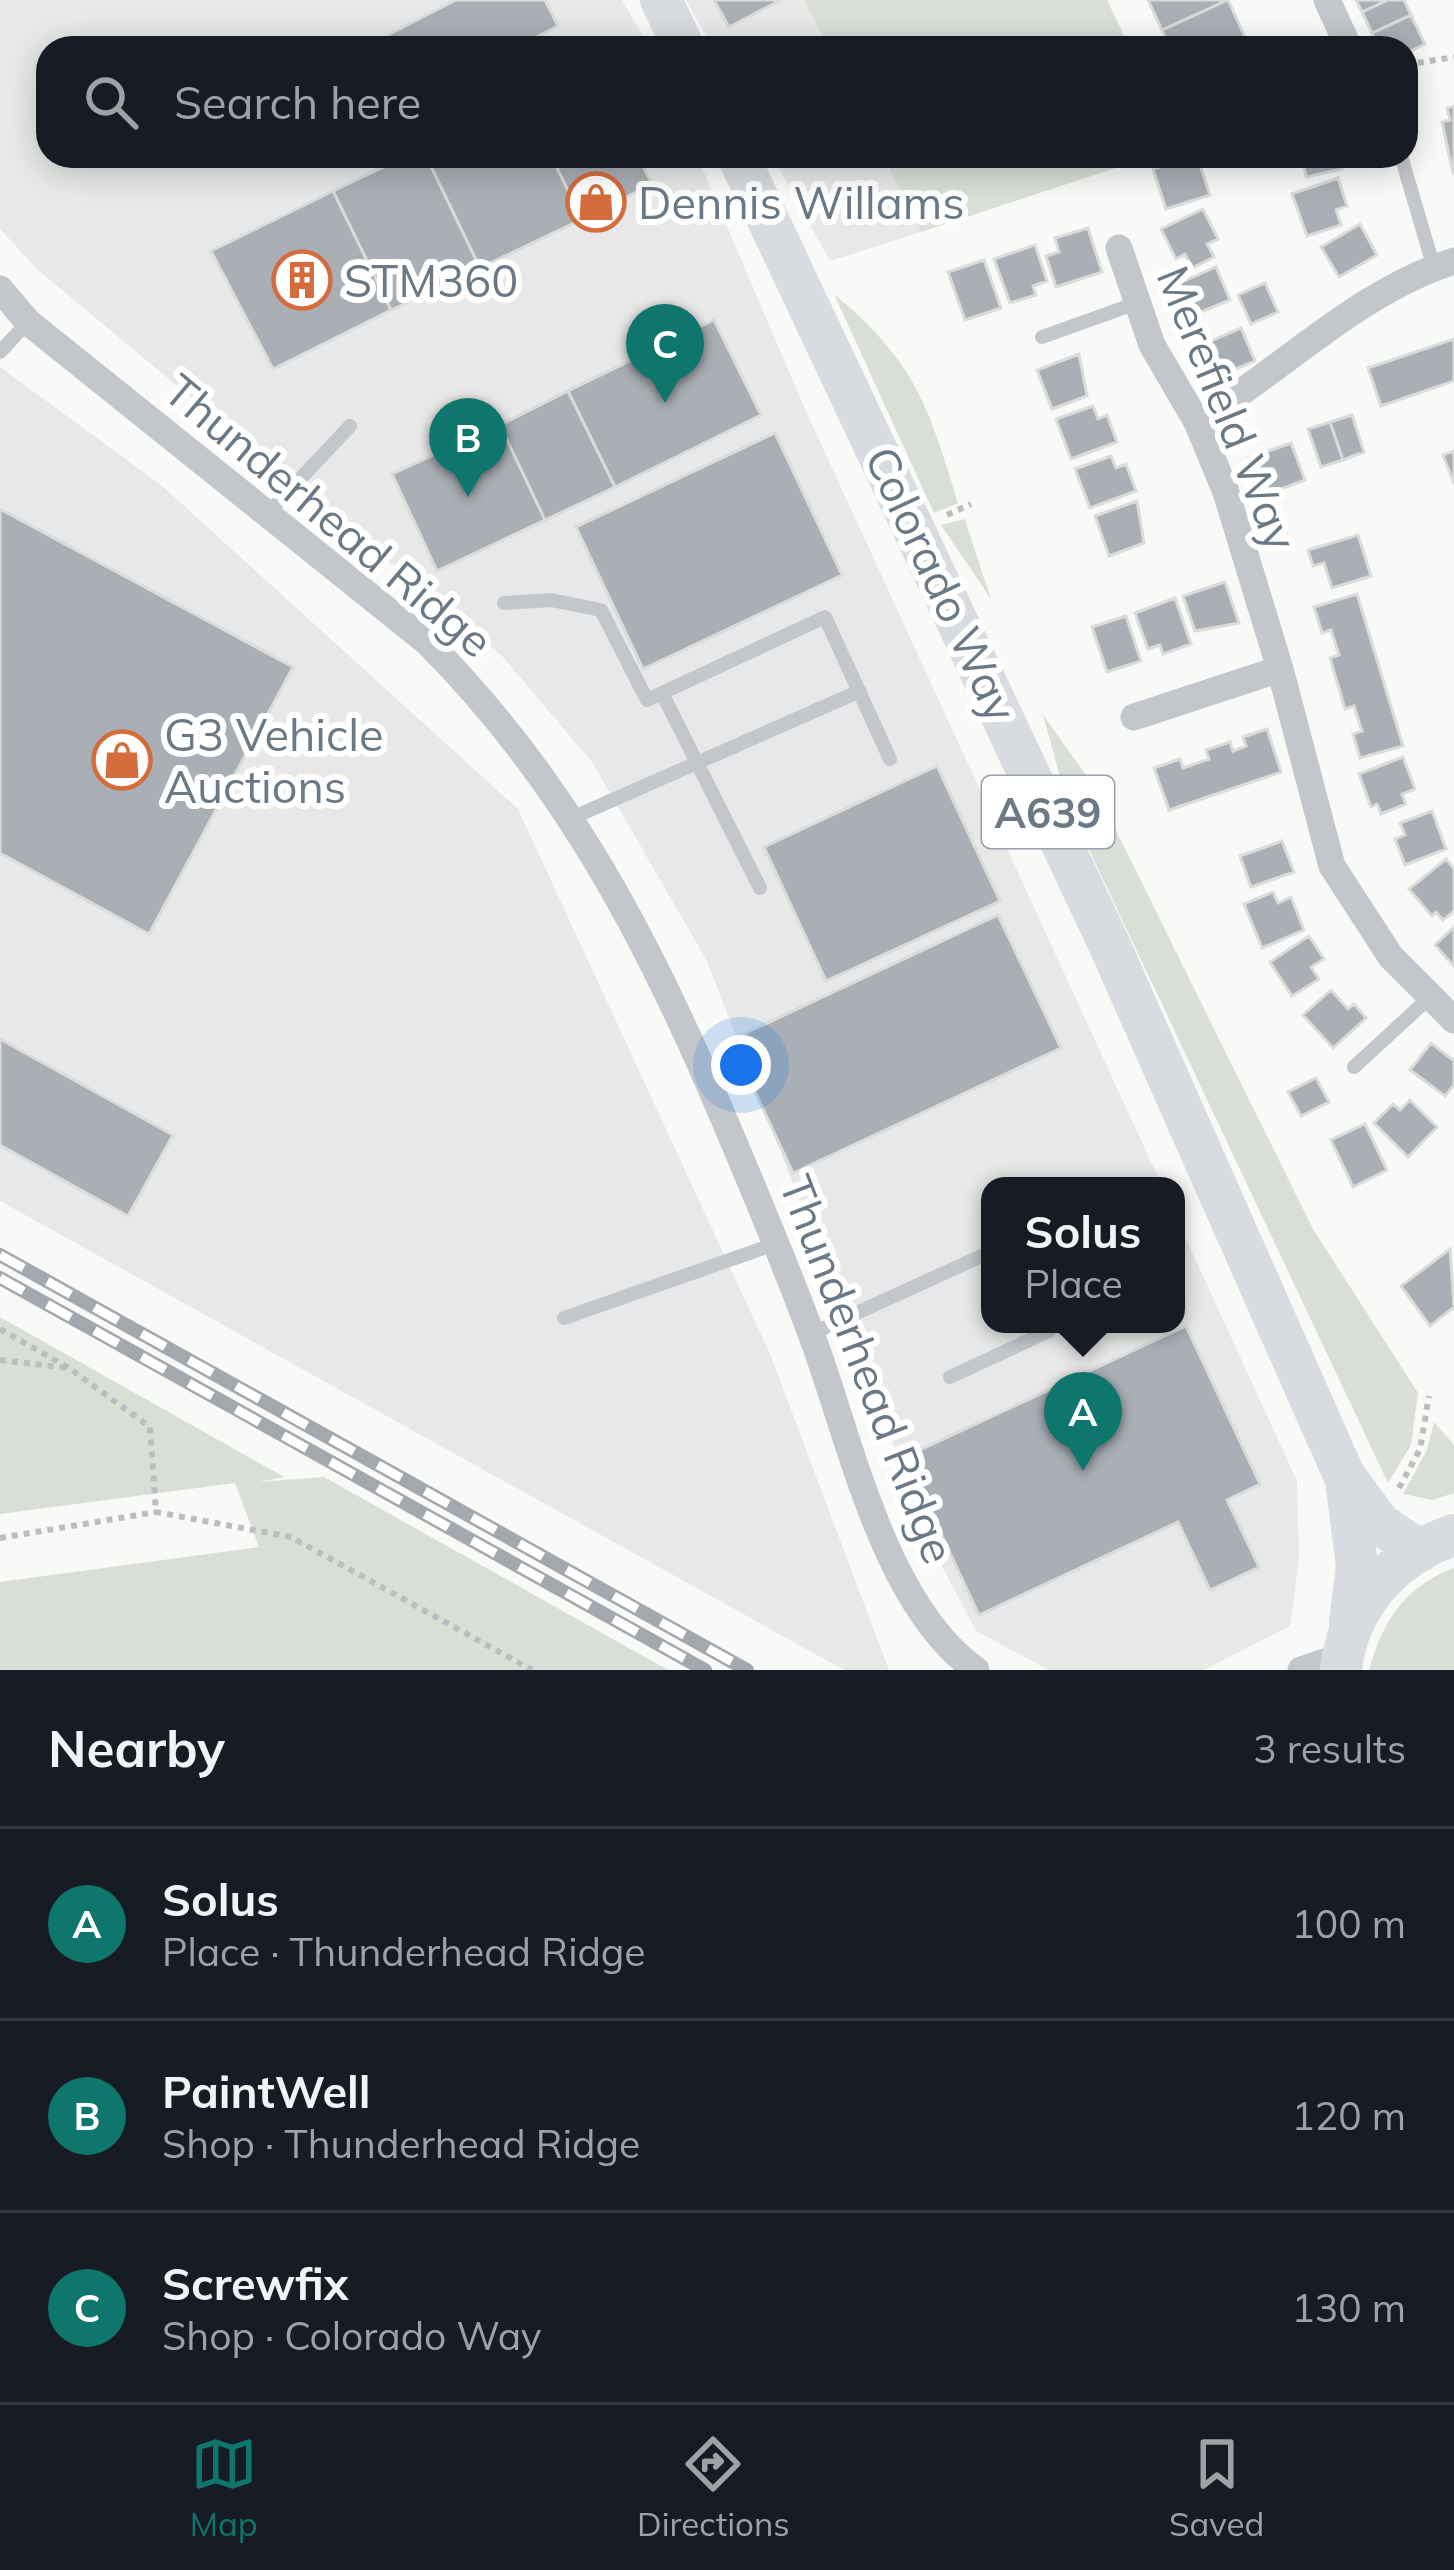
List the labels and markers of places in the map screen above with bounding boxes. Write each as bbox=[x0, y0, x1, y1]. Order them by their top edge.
shop icon: Dennis Willams bbox=[565, 171, 627, 233]
place label: Dennis Willams bbox=[638, 174, 965, 230]
building icon: STM360 bbox=[271, 249, 333, 311]
place label: STM360 bbox=[344, 252, 518, 308]
pin: C bbox=[626, 304, 704, 403]
pin: B bbox=[429, 398, 507, 497]
place label: G3 Vehicle Auctions bbox=[164, 706, 383, 814]
shop icon: G3 Vehicle Auctions bbox=[91, 729, 153, 791]
pin: A bbox=[1044, 1372, 1122, 1471]

